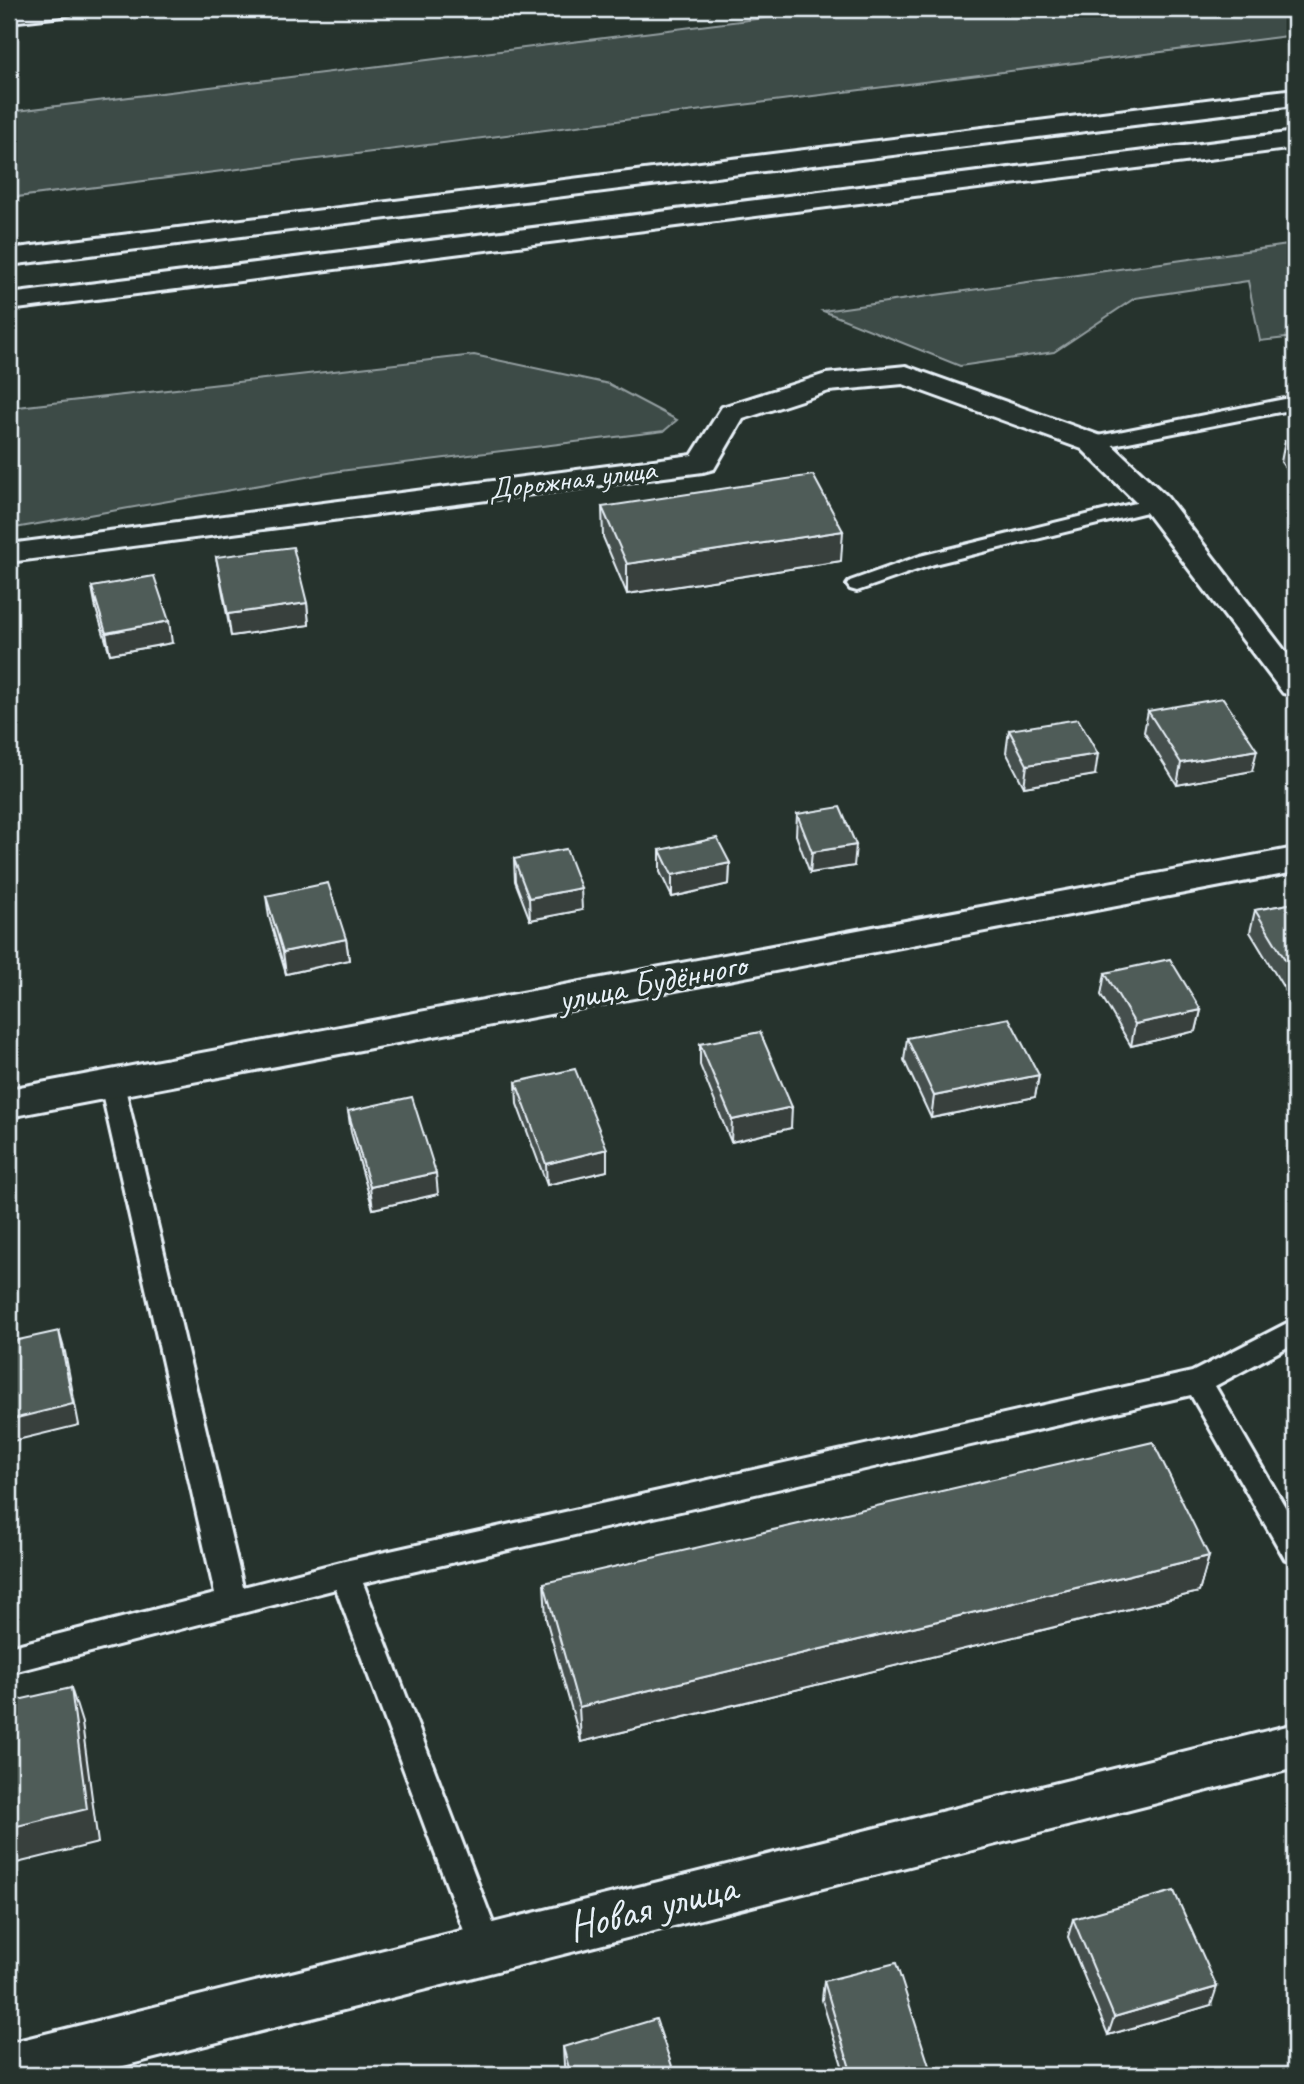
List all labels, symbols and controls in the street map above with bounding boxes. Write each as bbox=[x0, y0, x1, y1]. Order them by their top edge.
street label: Дорожная улица bbox=[486, 450, 660, 508]
street label: улица Будённого bbox=[552, 941, 753, 1023]
street label: Новая улица bbox=[562, 1860, 745, 1953]

